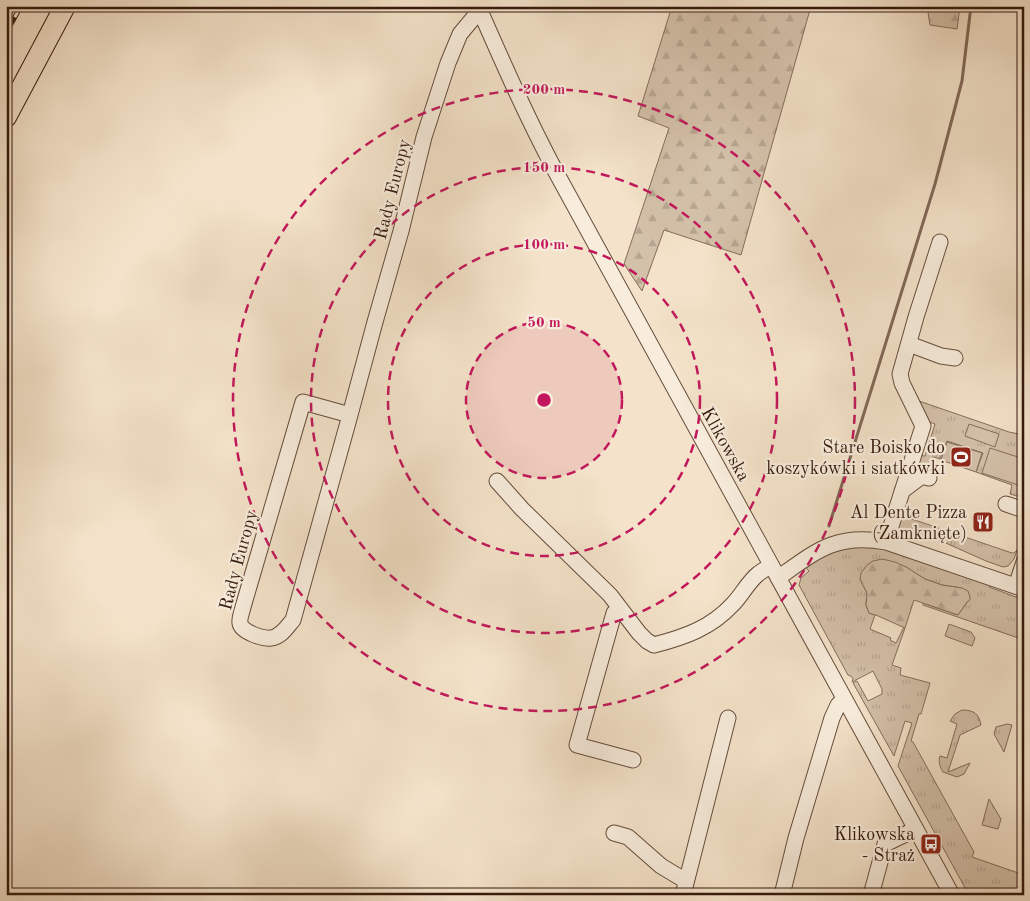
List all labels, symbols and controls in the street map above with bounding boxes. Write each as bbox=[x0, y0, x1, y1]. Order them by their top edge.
text: 200 m bbox=[523, 83, 565, 98]
street label: Rady Europy bbox=[372, 137, 414, 241]
text: 150 m bbox=[523, 161, 565, 176]
text: 100 m bbox=[523, 238, 565, 253]
text: 50 m bbox=[527, 316, 561, 331]
centre of rings bbox=[535, 391, 553, 409]
street label: Klikowska bbox=[698, 405, 753, 485]
place label: Stare Boisko do koszykówki i siatkówki bbox=[766, 439, 945, 478]
sports icon: Stare Boisko do koszykówki i siatkówki bbox=[949, 445, 973, 469]
place label: Al Dente Pizza (Zamknięte) bbox=[850, 504, 967, 543]
street label: Rady Europy bbox=[217, 508, 261, 612]
restaurant icon: Al Dente Pizza (Zamknięte) bbox=[971, 510, 995, 534]
place label: Klikowska - Straż bbox=[834, 826, 915, 865]
bus stop icon: Klikowska - Straż bbox=[919, 832, 943, 856]

